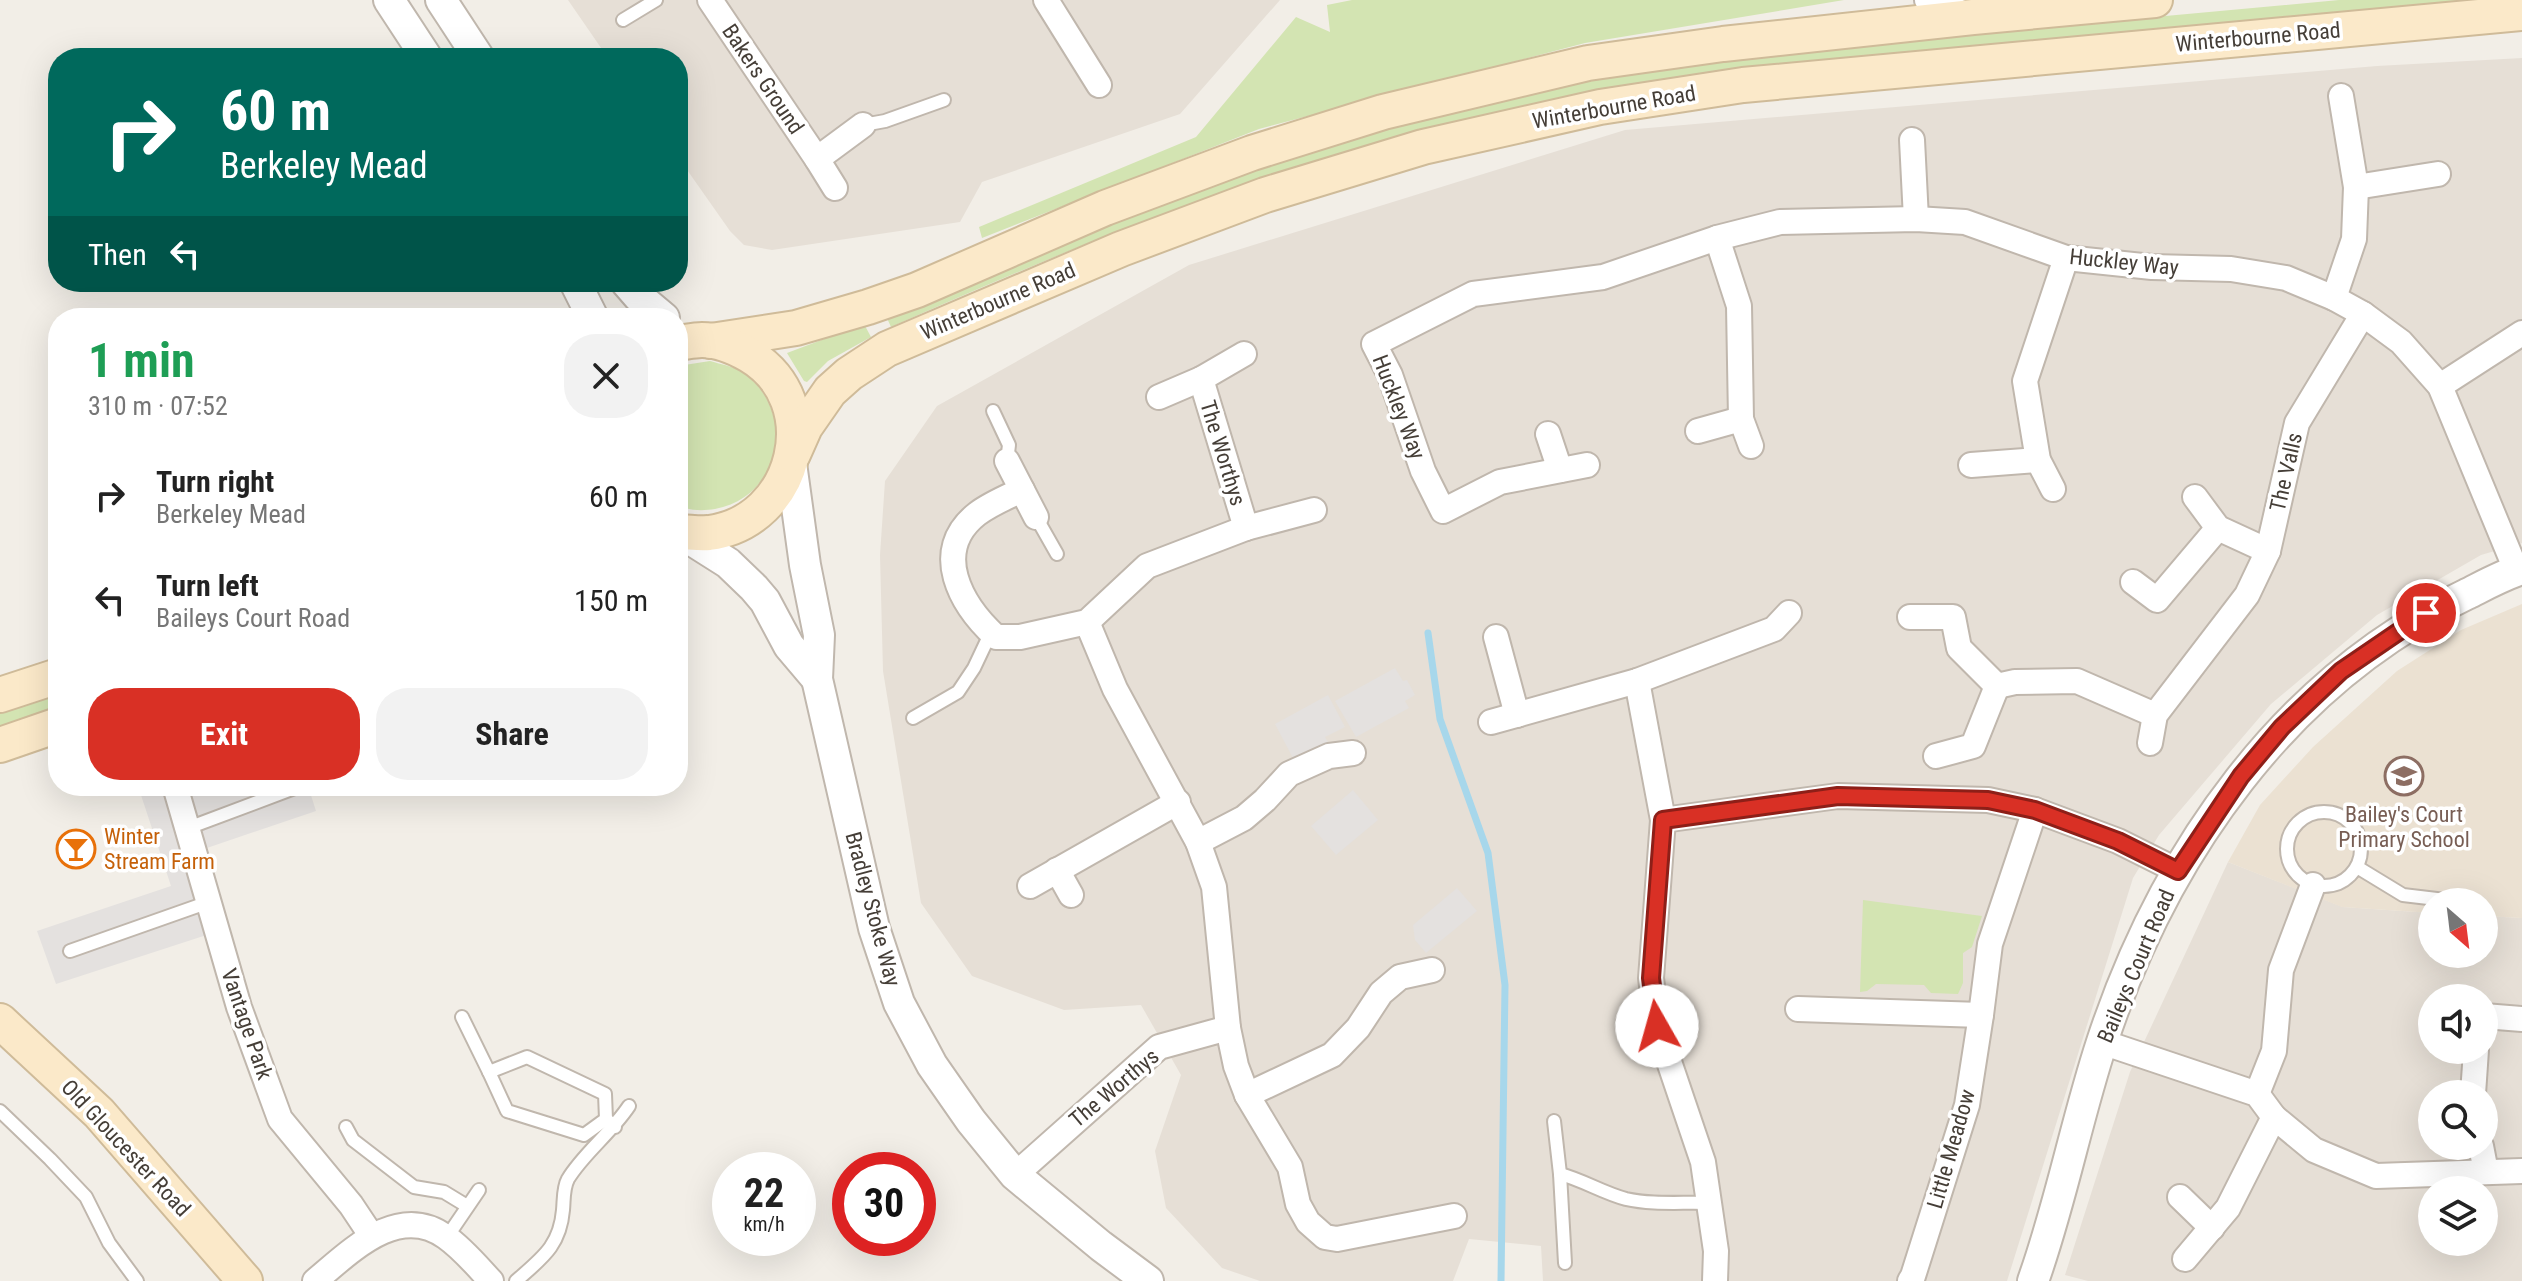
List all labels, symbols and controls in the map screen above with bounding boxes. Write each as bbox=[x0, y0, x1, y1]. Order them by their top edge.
street label: Winterbourne Road bbox=[2175, 17, 2341, 57]
street label: Bakers Ground bbox=[717, 19, 809, 139]
text: 60 m bbox=[220, 78, 331, 144]
icon: right bbox=[88, 80, 192, 184]
street label: Winterbourne Road bbox=[1530, 80, 1698, 134]
text: Berkeley Mead bbox=[220, 145, 428, 187]
icon: left bbox=[163, 232, 207, 276]
text: Then bbox=[88, 237, 147, 272]
street label: Huckley Way bbox=[2068, 244, 2180, 280]
street label: Winterbourne Road bbox=[917, 257, 1079, 345]
text: 1 min bbox=[88, 332, 195, 389]
button: close bbox=[564, 334, 648, 418]
street label: Huckley Way bbox=[1368, 351, 1430, 463]
text: 310 m · 07:52 bbox=[88, 391, 228, 421]
street label: The Worthys bbox=[1195, 397, 1251, 509]
street label: The Valls bbox=[2265, 430, 2307, 514]
text: Turn right bbox=[156, 464, 274, 499]
icon: right bbox=[88, 474, 132, 518]
text: 60 m bbox=[589, 479, 648, 514]
text: Berkeley Mead bbox=[156, 499, 306, 529]
text: Turn left bbox=[156, 568, 259, 603]
icon: left bbox=[88, 578, 132, 622]
pin bbox=[2392, 579, 2460, 647]
text: 150 m bbox=[574, 583, 648, 618]
icon: arrive bbox=[2404, 591, 2448, 635]
text: Baileys Court Road bbox=[156, 603, 350, 633]
button: Exit bbox=[88, 688, 360, 780]
button: Share bbox=[376, 688, 648, 780]
school or university icon: Bailey's Court Primary School bbox=[2383, 755, 2425, 797]
place label: Bailey's Court Primary School bbox=[2338, 802, 2470, 852]
place label: Winter Stream Farm bbox=[104, 824, 215, 874]
bar icon: Winter Stream Farm bbox=[55, 828, 97, 870]
street label: Bradley Stoke Way bbox=[840, 829, 906, 989]
street label: Baileys Court Road bbox=[2092, 886, 2180, 1046]
north arrow bbox=[2418, 888, 2498, 968]
map controls bbox=[2418, 888, 2498, 1256]
street label: Vantage Park bbox=[216, 965, 278, 1083]
position arrow bbox=[1615, 984, 1699, 1068]
button: sound bbox=[2418, 984, 2498, 1064]
street label: The Worthys bbox=[1064, 1044, 1164, 1132]
street label: Old Gloucester Road bbox=[56, 1075, 196, 1221]
button: search bbox=[2418, 1080, 2498, 1160]
street label: Little Meadow bbox=[1922, 1087, 1980, 1211]
speed limit sign: 30 bbox=[832, 1152, 936, 1256]
text: 22 bbox=[744, 1170, 784, 1217]
button: layers bbox=[2418, 1176, 2498, 1256]
text: km/h bbox=[743, 1212, 785, 1236]

